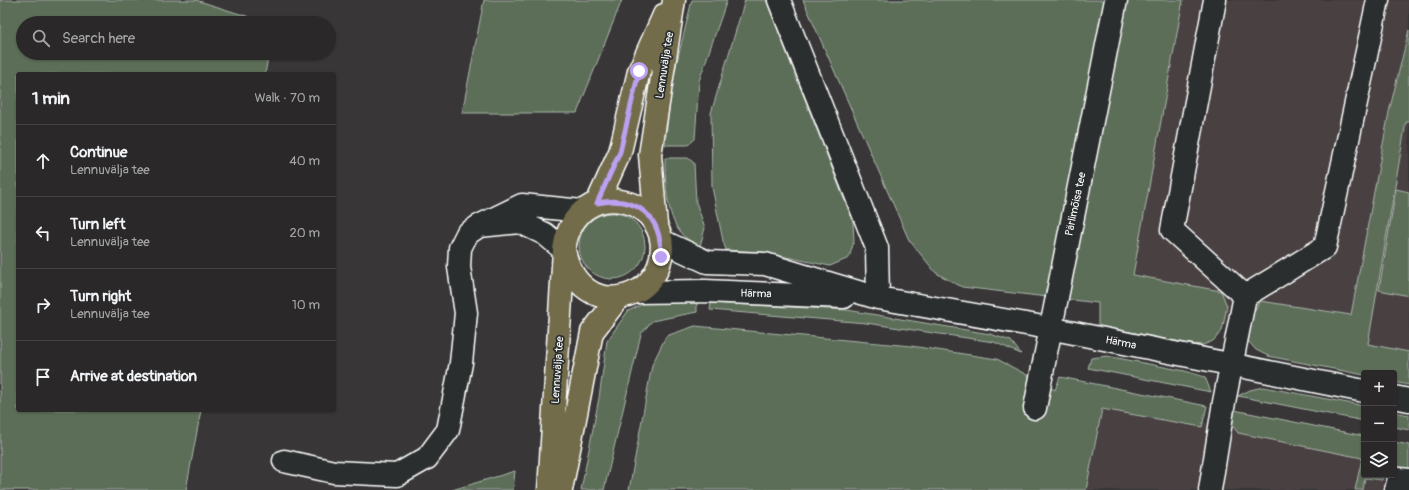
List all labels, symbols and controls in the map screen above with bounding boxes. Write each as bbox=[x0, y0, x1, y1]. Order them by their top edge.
search box bbox=[16, 16, 336, 60]
icon: search bbox=[30, 27, 52, 49]
text: Search here bbox=[62, 29, 135, 48]
street label: Lennuvälja tee bbox=[653, 30, 676, 99]
route start bbox=[630, 62, 648, 80]
text: 1 min bbox=[32, 88, 70, 109]
text: Walk · 70 m bbox=[254, 90, 320, 106]
text: Continue bbox=[70, 143, 128, 162]
icon: ahead bbox=[32, 150, 54, 172]
text: 40 m bbox=[289, 153, 320, 169]
text: Lennuvälja tee bbox=[70, 162, 150, 178]
street label: Pärlimõisa tee bbox=[1062, 170, 1089, 237]
text: Turn left bbox=[70, 215, 126, 234]
icon: left bbox=[32, 222, 54, 244]
text: 20 m bbox=[289, 225, 320, 241]
text: Lennuvälja tee bbox=[70, 234, 150, 250]
route end bbox=[652, 248, 670, 266]
street label: Härma bbox=[740, 286, 772, 301]
text: Turn right bbox=[70, 287, 131, 306]
icon: right bbox=[32, 294, 54, 316]
text: 10 m bbox=[292, 297, 320, 313]
text: Lennuvälja tee bbox=[70, 306, 150, 322]
street label: Härma bbox=[1104, 333, 1137, 352]
street label: Lennuvälja tee bbox=[549, 335, 566, 404]
icon: arrive bbox=[32, 366, 54, 388]
text: Arrive at destination bbox=[70, 367, 197, 386]
map controls bbox=[1361, 370, 1397, 478]
button: + bbox=[1361, 370, 1397, 406]
button: − bbox=[1361, 406, 1397, 442]
button: layers bbox=[1361, 442, 1397, 478]

